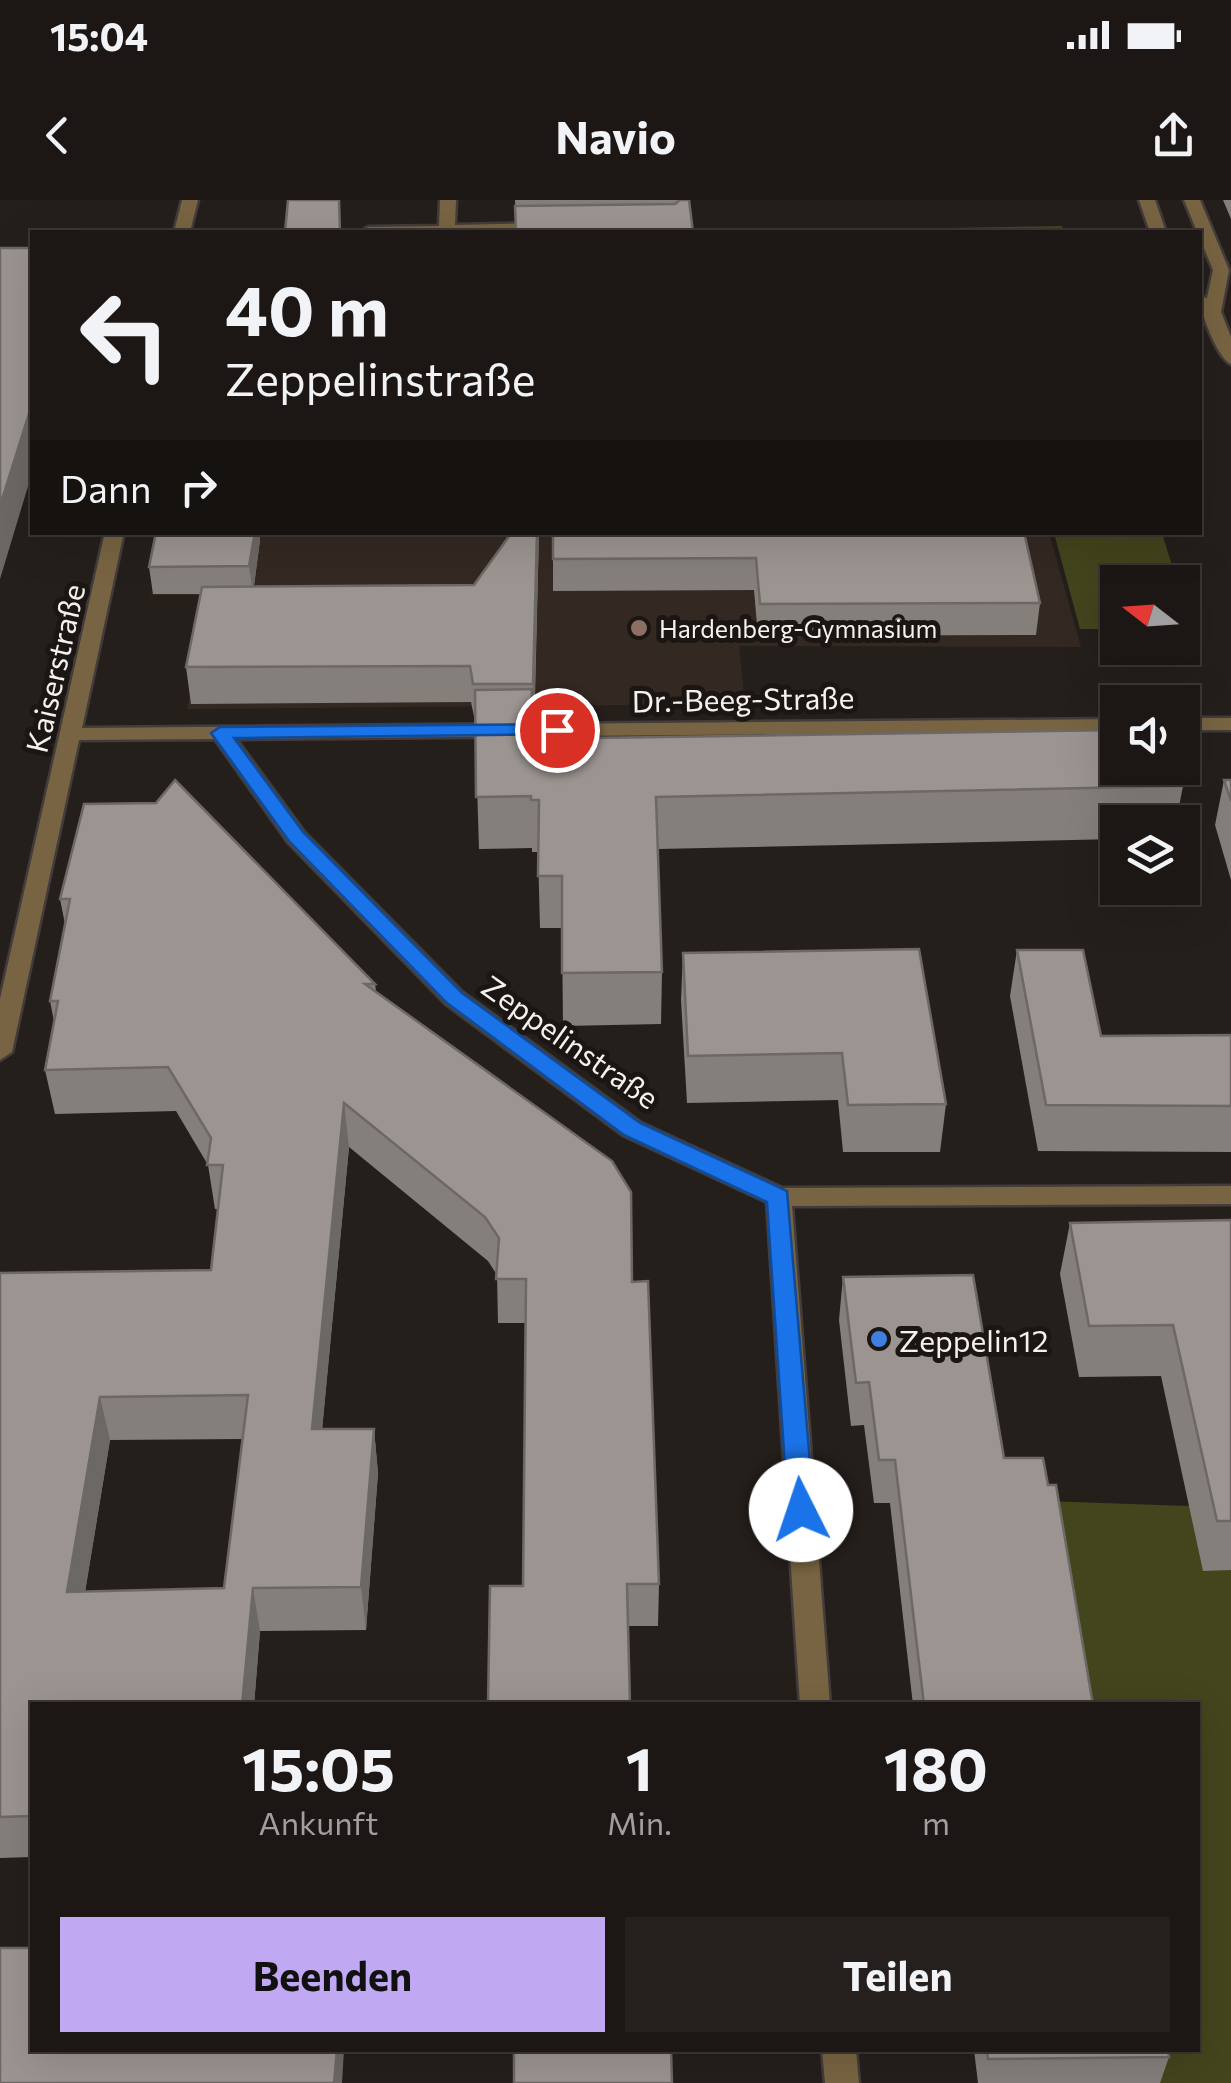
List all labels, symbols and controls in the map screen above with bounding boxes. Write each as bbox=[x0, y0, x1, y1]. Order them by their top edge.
text: 15:04 bbox=[50, 12, 148, 59]
icon: back bbox=[30, 108, 85, 163]
text: Navio bbox=[555, 108, 676, 163]
icon: share bbox=[1146, 108, 1201, 163]
text: 40 m bbox=[225, 265, 389, 350]
icon: left bbox=[60, 270, 190, 400]
text: Zeppelinstraße bbox=[225, 350, 536, 405]
icon: right bbox=[171, 460, 226, 515]
text: Dann bbox=[60, 464, 151, 511]
north arrow bbox=[1100, 565, 1200, 665]
map controls bbox=[1100, 565, 1200, 905]
street label: Kaiserstraße bbox=[17, 580, 91, 756]
place label: Hardenberg-Gymnasium bbox=[659, 613, 937, 643]
marker: Hardenberg-Gymnasium bbox=[628, 617, 650, 639]
street label: Dr.-Beeg-Straße bbox=[631, 678, 855, 718]
button: sound bbox=[1100, 685, 1200, 785]
pin bbox=[515, 688, 600, 773]
icon: arrive bbox=[530, 703, 585, 758]
button: layers bbox=[1100, 805, 1200, 905]
street label: Zeppelinstraße bbox=[476, 966, 666, 1116]
place label: Zeppelin12 bbox=[899, 1321, 1048, 1358]
marker: Zeppelin12 bbox=[868, 1328, 890, 1350]
position arrow bbox=[749, 1458, 853, 1562]
text: 15:05 bbox=[242, 1730, 395, 1803]
text: 1 bbox=[626, 1730, 653, 1803]
text: 180 bbox=[884, 1730, 988, 1803]
text: Ankunft bbox=[259, 1802, 378, 1842]
text: Min. bbox=[607, 1802, 672, 1842]
text: m bbox=[922, 1802, 950, 1842]
button: Beenden bbox=[60, 1917, 605, 2032]
button: Teilen bbox=[625, 1917, 1170, 2032]

